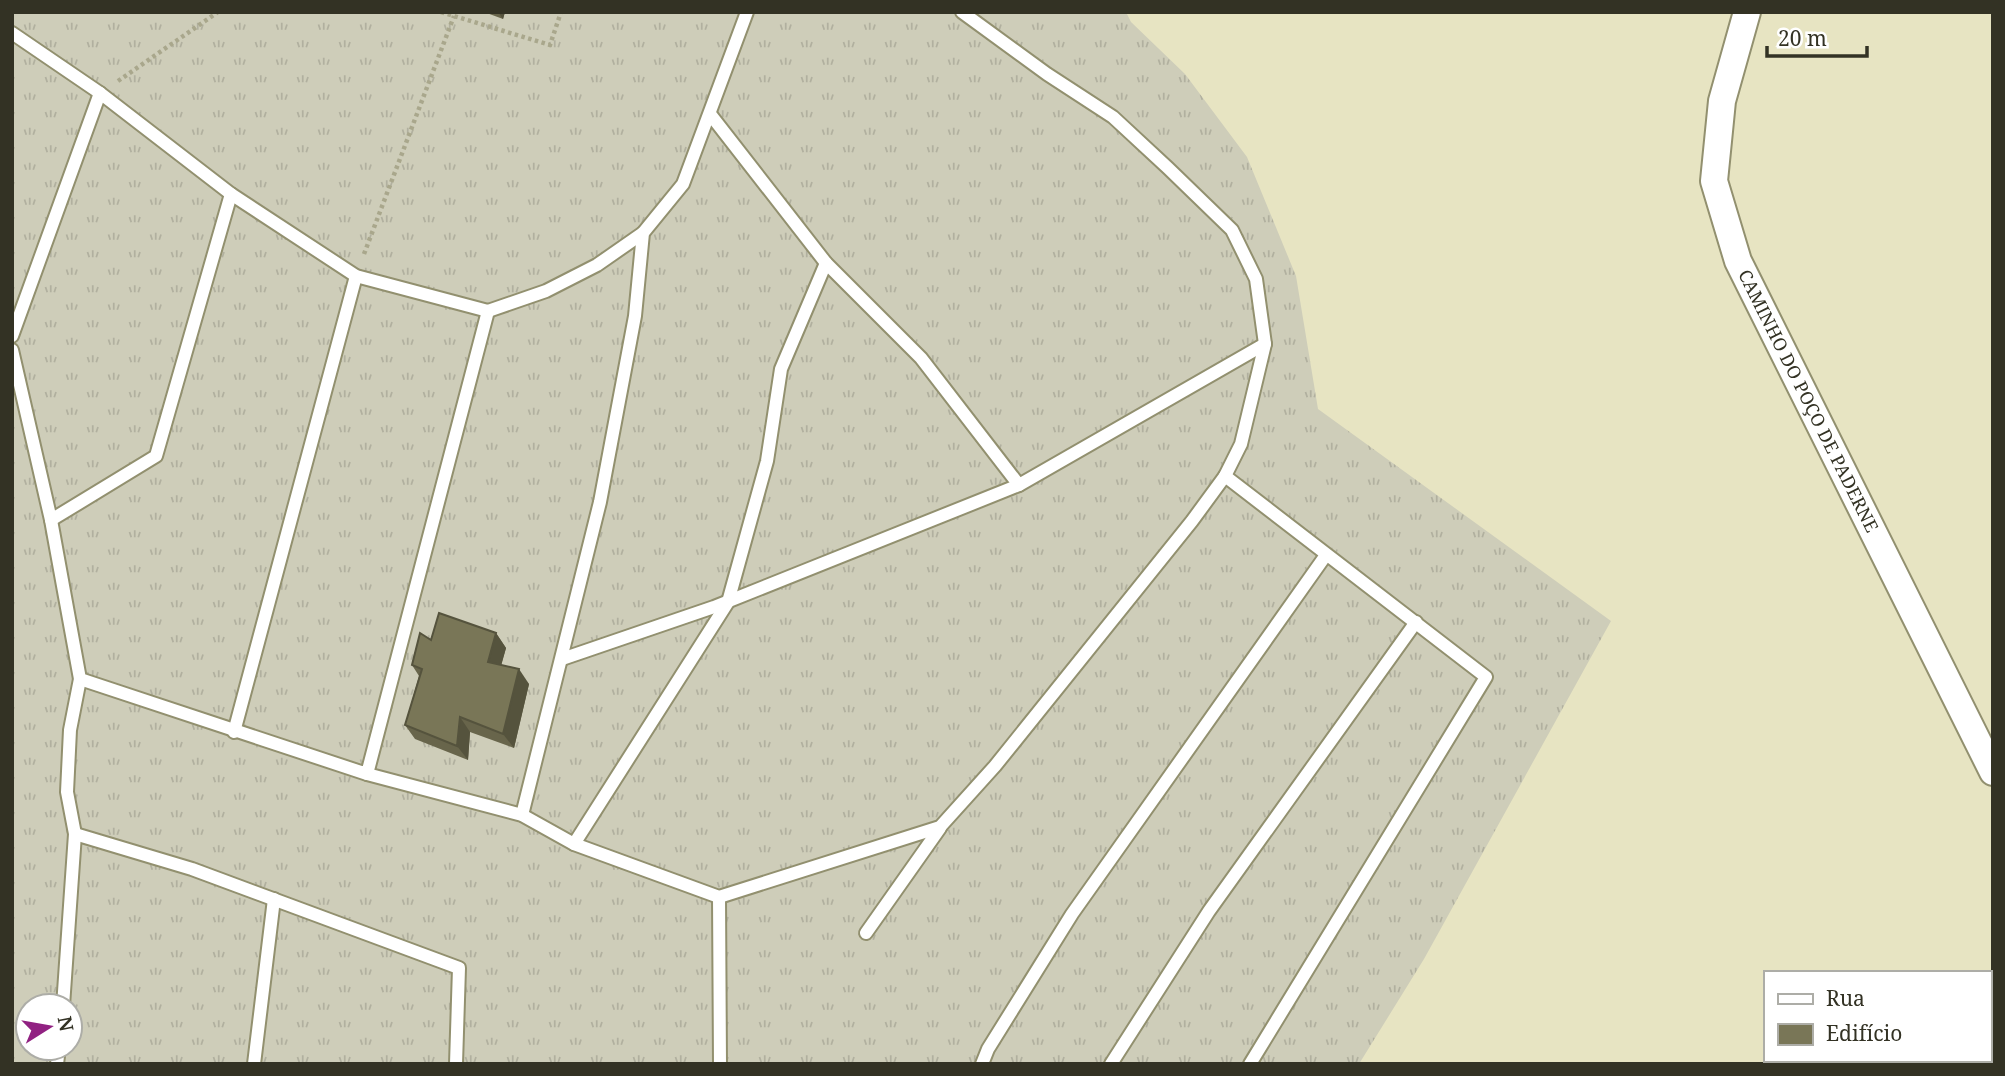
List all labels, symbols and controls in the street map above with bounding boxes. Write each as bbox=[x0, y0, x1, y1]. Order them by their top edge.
scale bar bbox=[1767, 14, 1867, 58]
text: 20 m bbox=[1778, 24, 1827, 52]
street label: CAMINHO DO POÇO DE PADERNE bbox=[1733, 265, 1884, 536]
legend bbox=[1764, 971, 1991, 1062]
text: Rua bbox=[1826, 984, 1865, 1012]
north arrow bbox=[14, 992, 84, 1062]
text: N bbox=[51, 1014, 80, 1034]
text: Edifício bbox=[1826, 1019, 1902, 1047]

